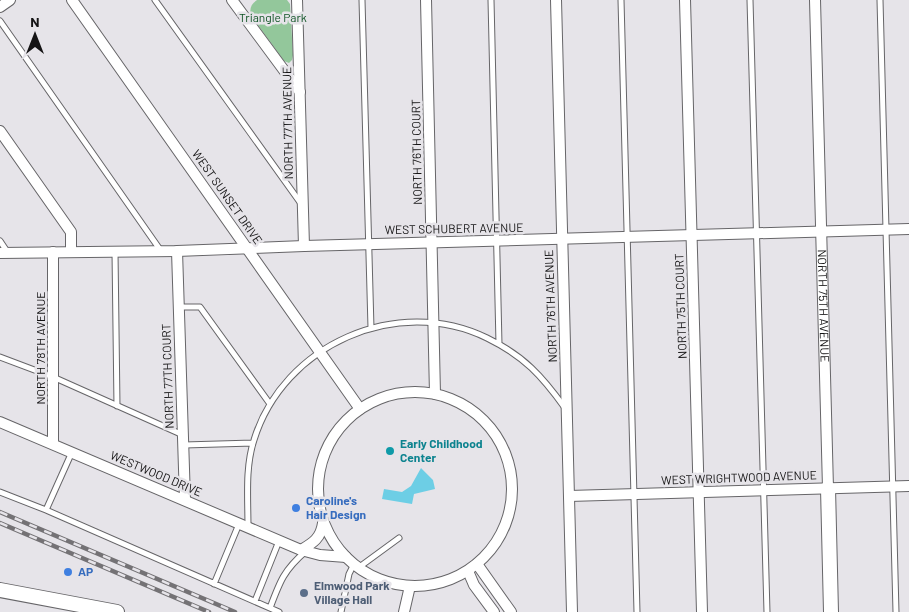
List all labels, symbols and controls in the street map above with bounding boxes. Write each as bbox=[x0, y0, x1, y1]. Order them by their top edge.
north arrow bbox=[10, 10, 60, 60]
park label: Triangle Park bbox=[239, 10, 307, 24]
text: N bbox=[30, 13, 40, 30]
street label: NORTH 77TH AVENUE bbox=[279, 67, 295, 179]
street label: NORTH 76TH COURT bbox=[408, 99, 424, 205]
street label: WEST SUNSET DRIVE bbox=[190, 147, 266, 246]
street label: WEST SCHUBERT AVENUE bbox=[384, 220, 524, 236]
street label: NORTH 76TH AVENUE bbox=[541, 249, 559, 363]
street label: NORTH 75TH AVENUE bbox=[816, 249, 833, 363]
street label: NORTH 75TH COURT bbox=[671, 253, 689, 359]
street label: NORTH 78TH AVENUE bbox=[33, 291, 47, 405]
street label: NORTH 77TH COURT bbox=[158, 323, 176, 429]
place label: Early Childhood Center bbox=[400, 436, 483, 464]
marker: Early Childhood Center bbox=[384, 445, 396, 457]
street label: WESTWOOD DRIVE bbox=[108, 447, 204, 499]
street label: WEST WRIGHTWOOD AVENUE bbox=[661, 467, 817, 487]
place label: Caroline's Hair Design bbox=[306, 493, 366, 521]
marker: Caroline's Hair Design bbox=[290, 502, 302, 514]
place label: AP bbox=[78, 564, 93, 578]
marker: AP bbox=[62, 566, 74, 578]
place label: Elmwood Park Village Hall bbox=[314, 578, 390, 606]
marker: Elmwood Park Village Hall bbox=[298, 587, 310, 599]

